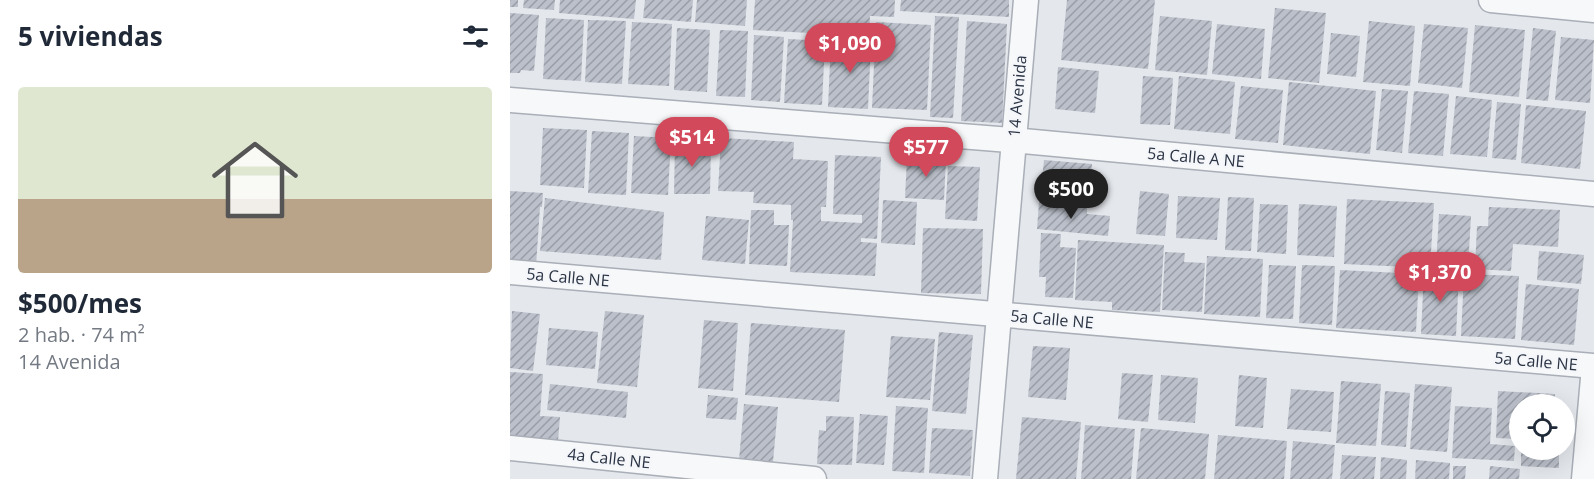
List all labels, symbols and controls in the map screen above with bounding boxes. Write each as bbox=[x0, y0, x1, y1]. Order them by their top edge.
text: 5 viviendas bbox=[18, 18, 163, 54]
icon: filters bbox=[459, 20, 492, 53]
pin: $1,090 bbox=[801, 23, 899, 74]
text: $1,090 bbox=[819, 29, 881, 56]
street label: 14 Avenida bbox=[1002, 54, 1032, 138]
pin: $514 bbox=[656, 117, 728, 168]
text: $514 bbox=[669, 123, 715, 150]
icon: home bbox=[201, 126, 309, 234]
pin: $577 bbox=[890, 127, 962, 178]
text: $577 bbox=[903, 133, 949, 160]
street label: 5a Calle A NE bbox=[1146, 142, 1246, 172]
pin: $500 bbox=[1035, 169, 1107, 220]
text: $500 bbox=[1048, 175, 1094, 202]
pin: $1,370 bbox=[1391, 252, 1489, 303]
text: $1,370 bbox=[1409, 258, 1471, 285]
street label: 5a Calle NE bbox=[526, 262, 610, 292]
text: $500/mes bbox=[18, 285, 142, 321]
street label: 5a Calle NE bbox=[1010, 304, 1094, 334]
text: 2 hab. · 74 m² bbox=[18, 321, 145, 348]
street label: 5a Calle NE bbox=[1494, 346, 1578, 376]
text: 14 Avenida bbox=[18, 348, 121, 375]
map controls bbox=[1509, 394, 1575, 460]
button: locate bbox=[1509, 394, 1575, 460]
street label: 4a Calle NE bbox=[566, 443, 652, 473]

